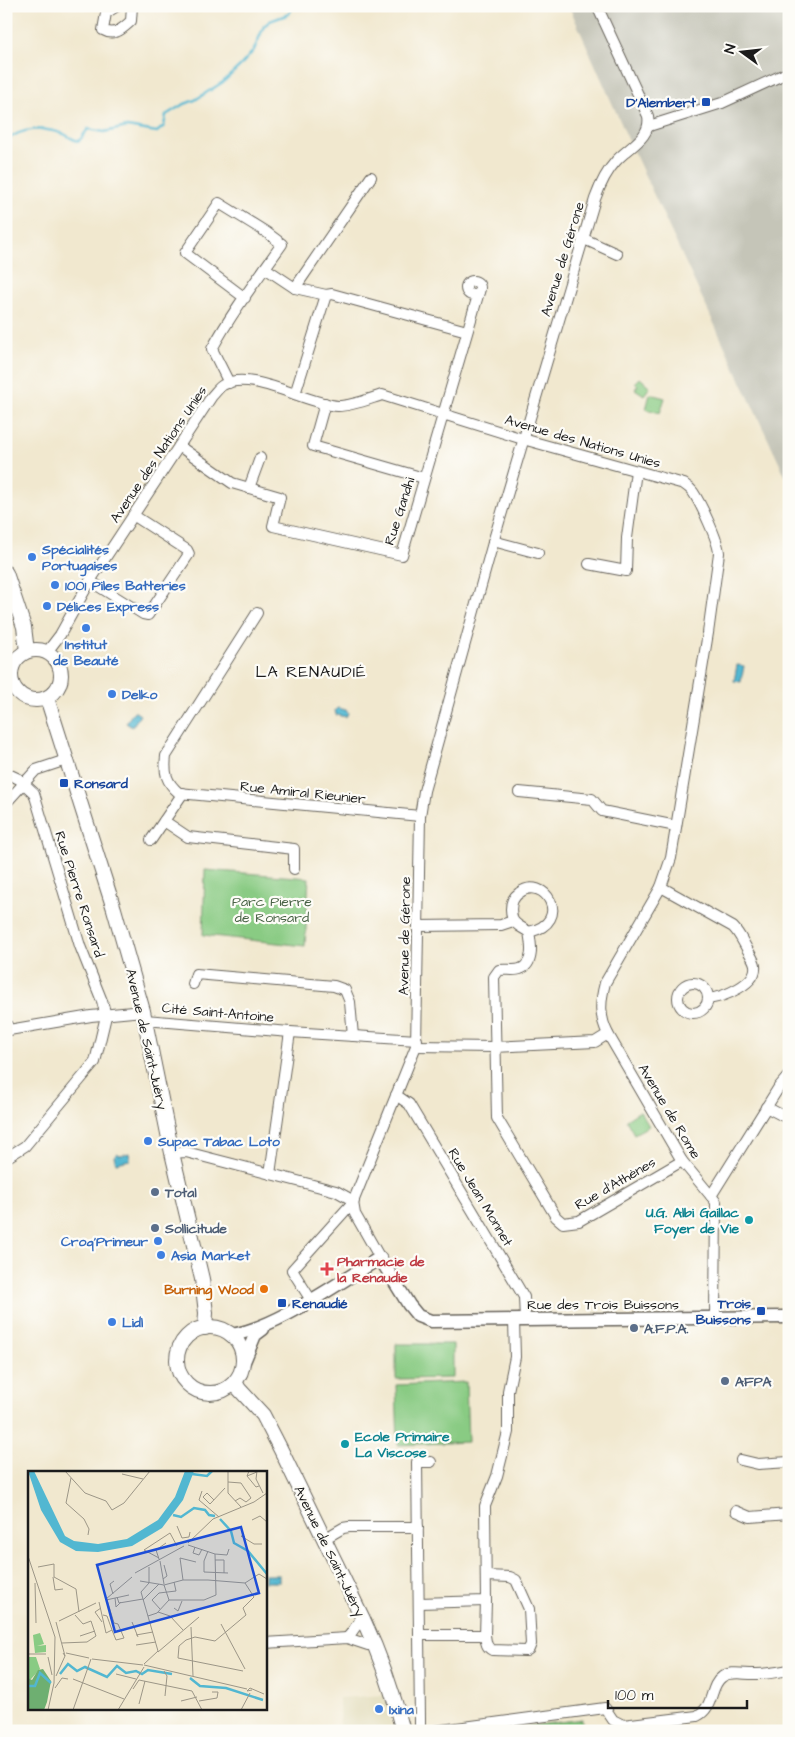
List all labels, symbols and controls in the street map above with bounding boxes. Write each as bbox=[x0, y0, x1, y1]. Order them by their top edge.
north arrow bbox=[718, 28, 768, 78]
text: N bbox=[720, 42, 741, 56]
place label: D'Alembert bbox=[626, 93, 696, 113]
marker: D'Alembert bbox=[700, 96, 712, 108]
street label: Avenue de Gérone bbox=[536, 199, 590, 319]
street label: Avenue des Nations Unies bbox=[105, 382, 212, 527]
street label: Avenue des Nations Unies bbox=[502, 410, 663, 474]
street label: Rue Gandhi bbox=[380, 475, 420, 548]
place label: Spécialités Portugaises bbox=[41, 540, 117, 577]
marker: Spécialités Portugaises bbox=[26, 551, 38, 563]
place label: 1001 Piles Batteries bbox=[65, 576, 186, 596]
marker: 1001 Piles Batteries bbox=[49, 579, 61, 591]
place label: Délices Express bbox=[57, 597, 159, 617]
marker: Délices Express bbox=[41, 600, 53, 612]
marker: Institut de Beauté bbox=[80, 622, 92, 634]
place label: Institut de Beauté bbox=[52, 635, 119, 671]
district label: LA RENAUDIÉ bbox=[255, 661, 367, 683]
place label: Delko bbox=[122, 685, 157, 705]
marker: Delko bbox=[106, 688, 118, 700]
place label: Ronsard bbox=[74, 774, 129, 794]
street label: Rue Amiral Rieunier bbox=[239, 776, 367, 810]
marker: Ronsard bbox=[58, 777, 70, 789]
street label: Rue Pierre Ronsard bbox=[49, 829, 109, 960]
street label: Avenue de Gérone bbox=[394, 876, 416, 996]
park label: Parc Pierre de Ronsard bbox=[232, 892, 312, 928]
street label: Avenue de Saint-Juéry bbox=[120, 967, 172, 1112]
street label: Cité Saint-Antoine bbox=[161, 998, 275, 1028]
street label: Avenue de Rome bbox=[633, 1060, 706, 1163]
place label: Supac Tabac Loto bbox=[157, 1132, 280, 1152]
marker: Supac Tabac Loto bbox=[142, 1135, 154, 1147]
street label: Rue Jean Monnet bbox=[443, 1145, 518, 1251]
street label: Rue d'Athènes bbox=[571, 1153, 660, 1215]
place label: Total bbox=[164, 1183, 197, 1203]
marker: Total bbox=[149, 1186, 161, 1198]
place label: U.G. Albi Gaillac Foyer de Vie bbox=[646, 1203, 739, 1239]
marker: U.G. Albi Gaillac Foyer de Vie bbox=[743, 1214, 755, 1226]
place label: Sollicitude bbox=[164, 1219, 227, 1239]
marker: Sollicitude bbox=[149, 1222, 161, 1234]
place label: Croq'Primeur bbox=[61, 1232, 148, 1252]
marker: Croq'Primeur bbox=[152, 1235, 164, 1247]
place label: Asia Market bbox=[171, 1246, 250, 1266]
marker: Asia Market bbox=[155, 1249, 167, 1261]
place label: Pharmacie de la Renaudie bbox=[336, 1252, 425, 1288]
marker: Pharmacie de la Renaudie bbox=[321, 1263, 333, 1275]
place label: Burning Wood bbox=[164, 1280, 255, 1301]
marker: Burning Wood bbox=[258, 1283, 270, 1295]
place label: Renaudié bbox=[292, 1294, 348, 1314]
place label: Trois Buissons bbox=[696, 1294, 751, 1330]
street label: Rue des Trois Buissons bbox=[527, 1295, 679, 1315]
marker: Renaudié bbox=[276, 1297, 288, 1309]
marker: Trois Buissons bbox=[755, 1305, 767, 1317]
place label: Lidl bbox=[122, 1313, 144, 1333]
marker: Lidl bbox=[106, 1316, 118, 1328]
place label: A.F.P.A. bbox=[644, 1319, 688, 1339]
marker: A.F.P.A. bbox=[628, 1322, 640, 1334]
place label: AFPA bbox=[735, 1372, 773, 1392]
marker: AFPA bbox=[719, 1375, 731, 1387]
place label: Ecole Primaire La Viscose bbox=[355, 1427, 450, 1463]
marker: Ecole Primaire La Viscose bbox=[339, 1438, 351, 1450]
inset map bbox=[28, 1471, 266, 1710]
street label: Avenue de Saint-Juéry bbox=[289, 1482, 370, 1621]
scale bar bbox=[608, 1677, 746, 1709]
text: 100 m bbox=[615, 1685, 654, 1706]
place label: Ixina bbox=[389, 1700, 415, 1720]
marker: Ixina bbox=[373, 1703, 385, 1715]

